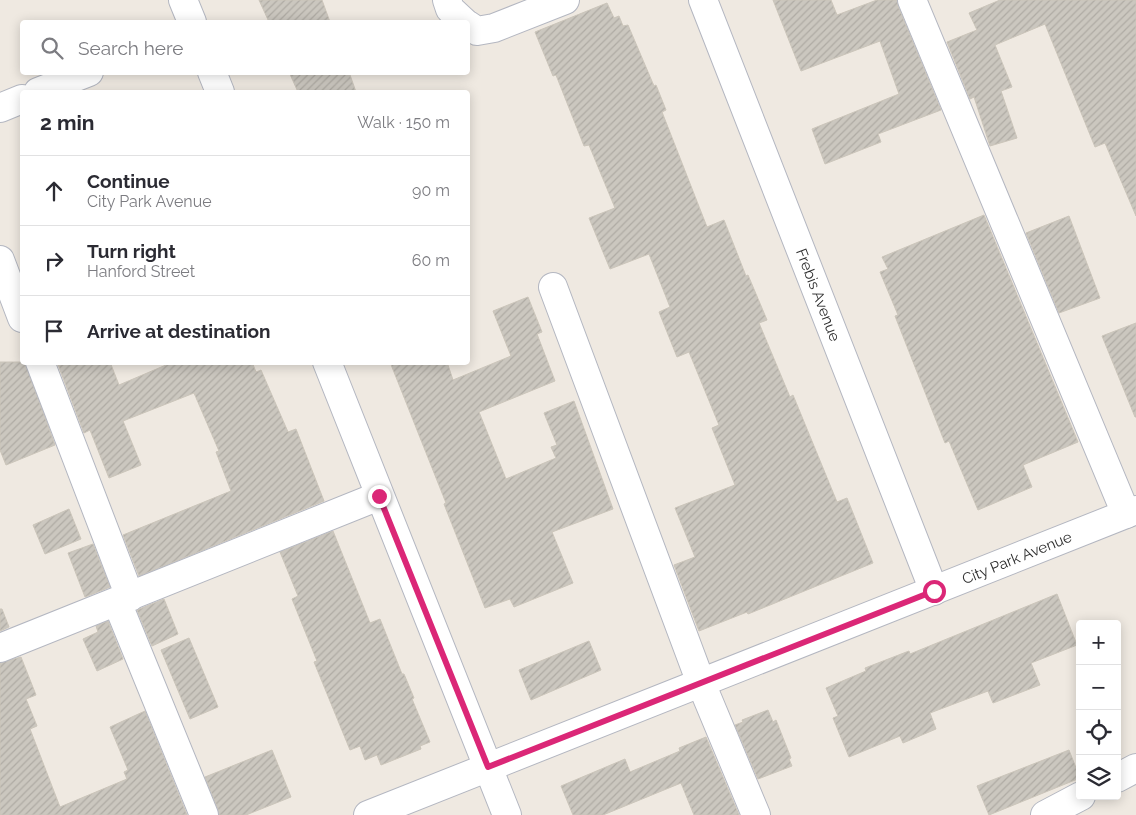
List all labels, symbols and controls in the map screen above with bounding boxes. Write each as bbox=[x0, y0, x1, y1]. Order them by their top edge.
search box bbox=[20, 20, 470, 75]
icon: search bbox=[38, 34, 66, 62]
text: Search here bbox=[78, 37, 184, 59]
text: 2 min bbox=[40, 110, 94, 135]
text: Walk · 150 m bbox=[357, 113, 450, 132]
text: Continue bbox=[87, 170, 170, 192]
icon: ahead bbox=[40, 177, 68, 205]
text: 90 m bbox=[412, 181, 450, 200]
text: City Park Avenue bbox=[87, 192, 212, 211]
text: Turn right bbox=[87, 240, 176, 262]
street label: Frebis Avenue bbox=[792, 246, 844, 344]
icon: right bbox=[40, 247, 68, 275]
text: 60 m bbox=[412, 251, 450, 270]
text: Hanford Street bbox=[87, 262, 195, 281]
icon: arrive bbox=[40, 317, 68, 345]
text: Arrive at destination bbox=[87, 320, 271, 342]
route end bbox=[368, 485, 391, 508]
street label: City Park Avenue bbox=[959, 528, 1075, 588]
route start bbox=[923, 580, 946, 603]
map controls bbox=[1076, 620, 1121, 800]
button: + bbox=[1076, 620, 1121, 665]
button: − bbox=[1076, 665, 1121, 710]
button: locate bbox=[1076, 710, 1121, 755]
button: layers bbox=[1076, 755, 1121, 800]

